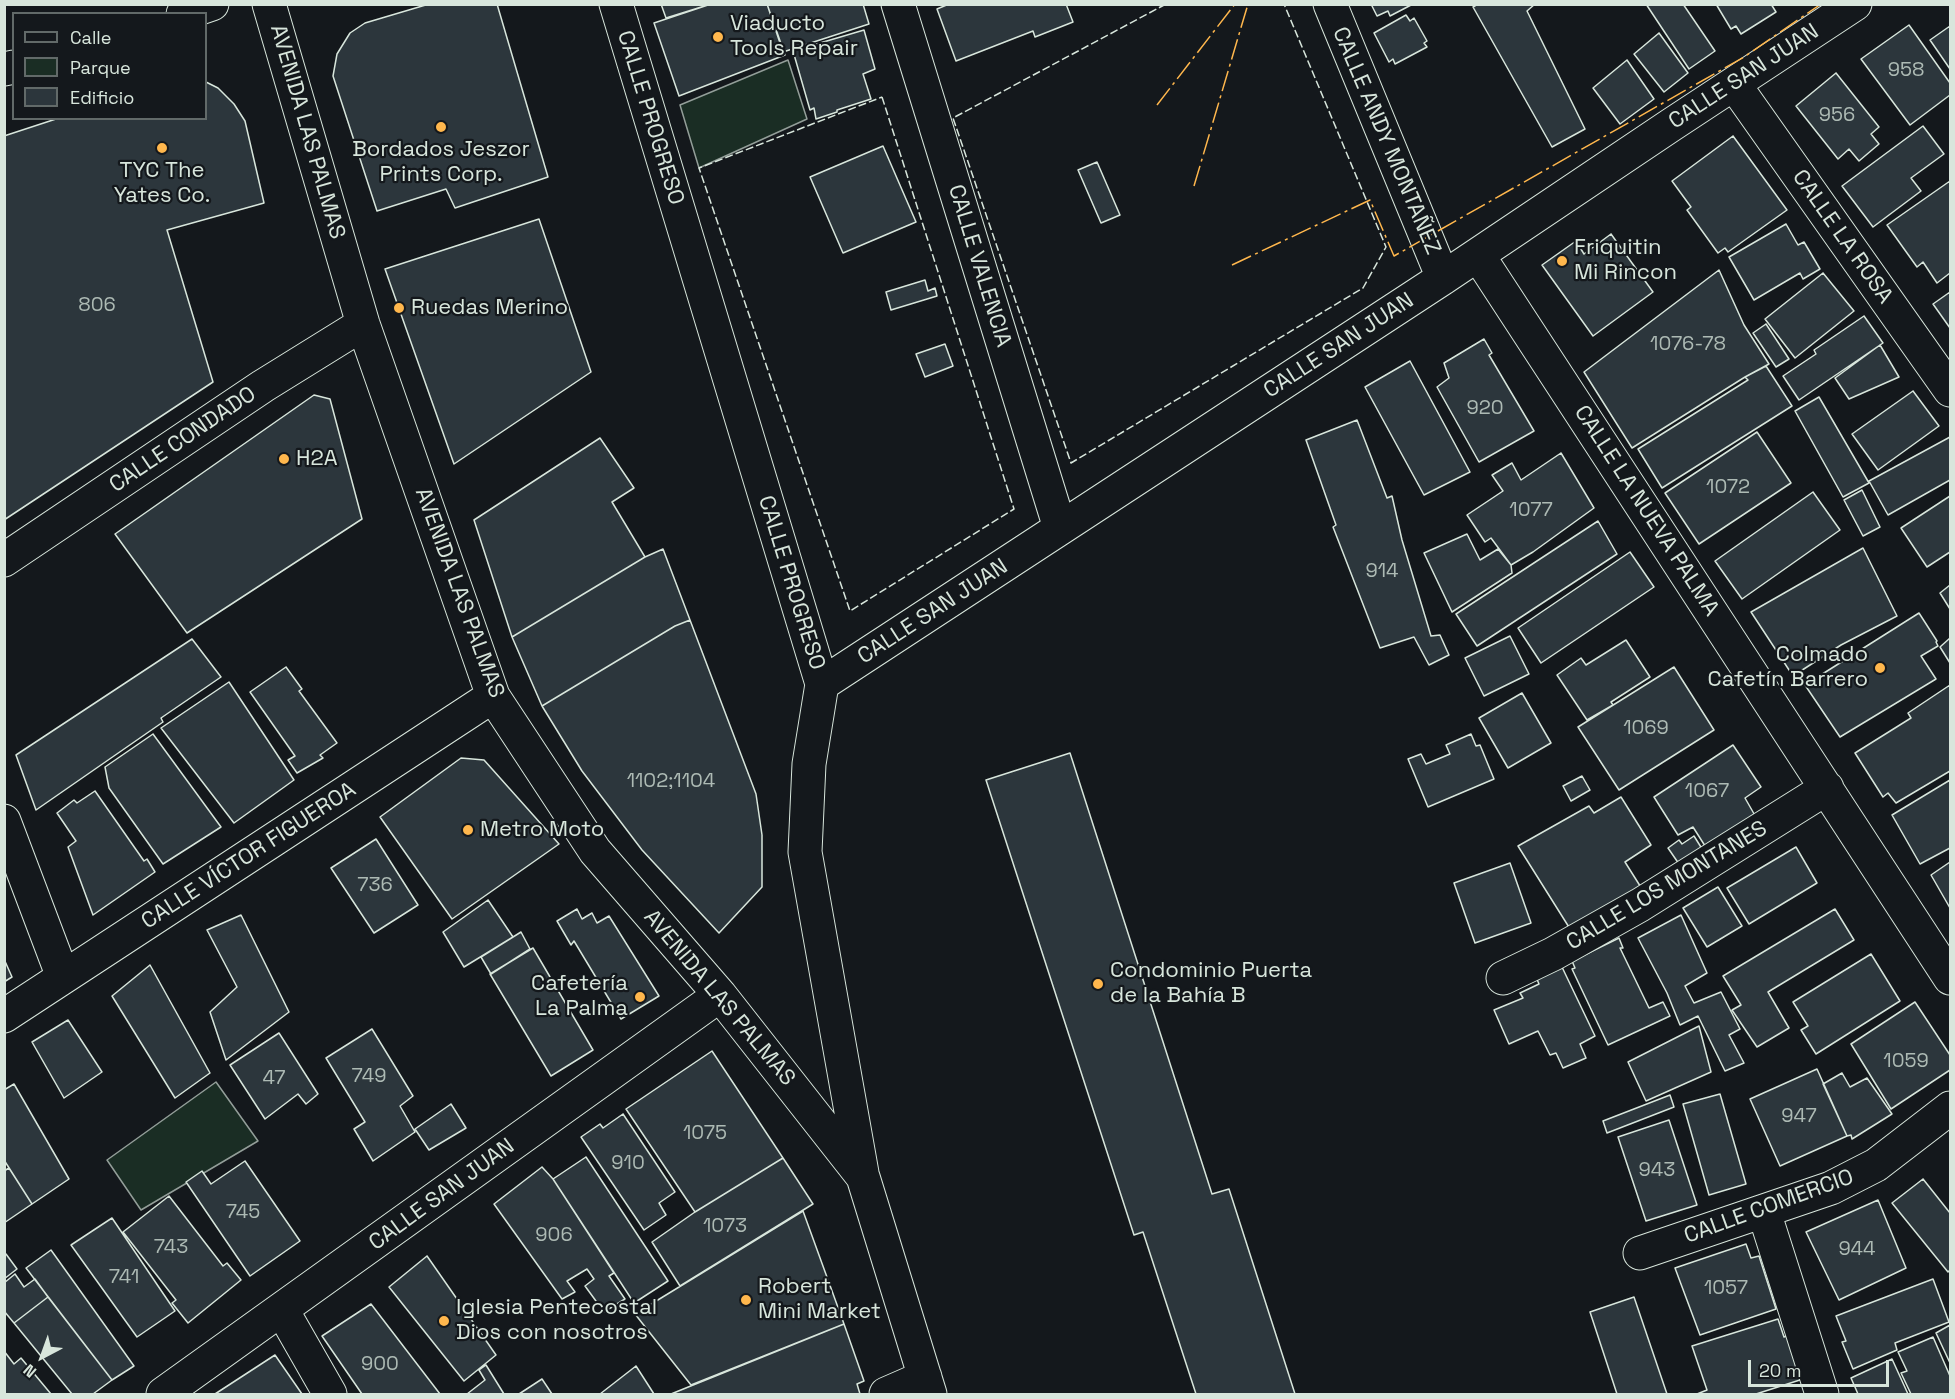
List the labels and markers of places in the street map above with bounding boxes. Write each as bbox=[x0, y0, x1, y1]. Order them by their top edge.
place label: Viaducto Tools Repair bbox=[730, 11, 858, 62]
marker: Viaducto Tools Repair bbox=[711, 30, 725, 44]
marker: Bordados Jeszor Prints Corp. bbox=[434, 120, 448, 134]
place label: Bordados Jeszor Prints Corp. bbox=[352, 137, 530, 188]
marker: TYC The Yates Co. bbox=[155, 141, 169, 155]
place label: TYC The Yates Co. bbox=[114, 158, 210, 210]
place label: Friquitin Mi Rincon bbox=[1574, 235, 1677, 286]
marker: Friquitin Mi Rincon bbox=[1555, 254, 1569, 268]
place label: Ruedas Merino bbox=[411, 295, 568, 321]
marker: Ruedas Merino bbox=[392, 301, 406, 315]
place label: H2A bbox=[296, 446, 338, 472]
marker: H2A bbox=[277, 452, 291, 466]
place label: Colmado Cafetín Barrero bbox=[1708, 642, 1868, 694]
marker: Colmado Cafetín Barrero bbox=[1873, 661, 1887, 675]
place label: Metro Moto bbox=[480, 817, 604, 843]
marker: Metro Moto bbox=[461, 823, 475, 837]
place label: Condominio Puerta de la Bahía B bbox=[1110, 958, 1312, 1010]
place label: Cafetería La Palma bbox=[531, 971, 628, 1022]
marker: Condominio Puerta de la Bahía B bbox=[1091, 977, 1105, 991]
marker: Cafetería La Palma bbox=[633, 990, 647, 1004]
place label: Robert Mini Market bbox=[758, 1274, 881, 1326]
marker: Robert Mini Market bbox=[739, 1293, 753, 1307]
place label: Iglesia Pentecostal Dios con nosotros bbox=[456, 1295, 657, 1346]
marker: Iglesia Pentecostal Dios con nosotros bbox=[437, 1314, 451, 1328]

